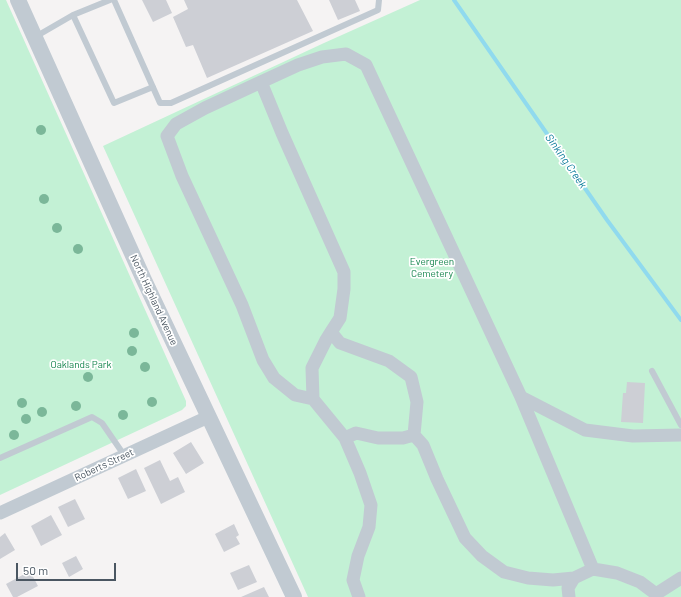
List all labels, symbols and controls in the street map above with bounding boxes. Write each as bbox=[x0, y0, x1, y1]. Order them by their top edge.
water label: Sinking Creek bbox=[542, 131, 590, 191]
street label: North Highland Avenue bbox=[128, 253, 180, 347]
park label: Evergreen Cemetery bbox=[410, 256, 454, 280]
park label: Oaklands Park bbox=[51, 359, 111, 371]
street label: Roberts Street bbox=[73, 446, 135, 484]
scale bar bbox=[18, 555, 118, 581]
text: 50 m bbox=[23, 563, 48, 577]

